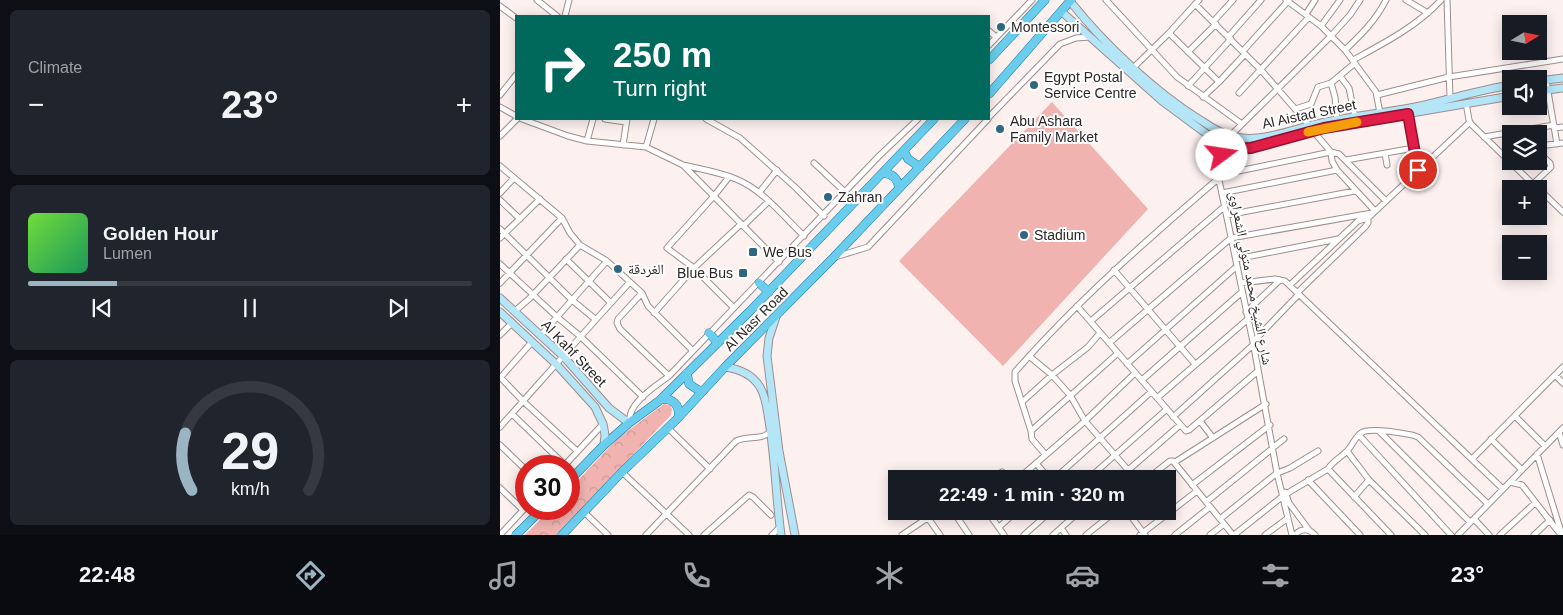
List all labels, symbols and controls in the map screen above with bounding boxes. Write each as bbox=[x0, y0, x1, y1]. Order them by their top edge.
north arrow bbox=[1502, 15, 1548, 60]
map controls bbox=[1502, 15, 1547, 280]
place label: Montessori bbox=[1011, 19, 1079, 35]
marker: Montessori bbox=[995, 21, 1007, 33]
icon: right bbox=[530, 35, 595, 100]
text: 250 m bbox=[613, 35, 712, 74]
text: Climate bbox=[28, 59, 82, 76]
place label: Egypt Postal Service Centre bbox=[1044, 69, 1137, 101]
button: sound bbox=[1502, 70, 1547, 115]
text: Turn right bbox=[613, 76, 706, 101]
marker: Egypt Postal Service Centre bbox=[1028, 79, 1040, 91]
text: 23° bbox=[221, 84, 279, 126]
text: − bbox=[28, 89, 44, 120]
text: + bbox=[456, 89, 472, 120]
street label: Al Aistad Street bbox=[1261, 96, 1358, 132]
place label: Abu Ashara Family Market bbox=[1010, 113, 1098, 145]
marker: Abu Ashara Family Market bbox=[994, 123, 1006, 135]
button: layers bbox=[1502, 125, 1547, 170]
position arrow bbox=[1195, 128, 1247, 180]
pin bbox=[1397, 149, 1439, 191]
icon: arrive bbox=[1404, 156, 1432, 184]
button: + bbox=[1502, 180, 1547, 225]
place label: Zahran bbox=[838, 189, 882, 205]
street label: شارع الشيخ محمد متولي الشعراوى bbox=[1223, 190, 1276, 367]
marker: Zahran bbox=[822, 191, 834, 203]
text: Golden Hour bbox=[103, 223, 218, 244]
place label: Stadium bbox=[1034, 227, 1085, 243]
marker: Stadium bbox=[1018, 229, 1030, 241]
button: − bbox=[1502, 235, 1547, 280]
place label: We Bus bbox=[763, 244, 812, 260]
text: Lumen bbox=[103, 245, 152, 262]
marker: We Bus bbox=[747, 246, 759, 258]
place label: الغردقة bbox=[628, 261, 664, 278]
marker: الغردقة bbox=[612, 263, 624, 275]
place label: Blue Bus bbox=[677, 265, 733, 281]
marker: Blue Bus bbox=[737, 267, 749, 279]
street label: Al Nasr Road bbox=[721, 284, 791, 354]
icon: previous bbox=[88, 294, 116, 322]
icon: pause bbox=[236, 294, 264, 322]
icon: next bbox=[384, 294, 412, 322]
street label: Al Kahf Street bbox=[538, 316, 610, 390]
text: 29 bbox=[221, 422, 279, 480]
speed limit sign: 30 bbox=[515, 455, 580, 520]
text: km/h bbox=[231, 479, 269, 499]
text: 22:49 · 1 min · 320 m bbox=[939, 484, 1125, 505]
icon: directions bbox=[293, 558, 328, 593]
icon: music bbox=[486, 558, 521, 593]
icon: phone bbox=[679, 558, 714, 593]
icon: climate bbox=[872, 558, 907, 593]
icon: car bbox=[1065, 558, 1100, 593]
icon: filters bbox=[1258, 558, 1293, 593]
text: 22:48 bbox=[79, 562, 135, 587]
text: 23° bbox=[1451, 562, 1484, 587]

